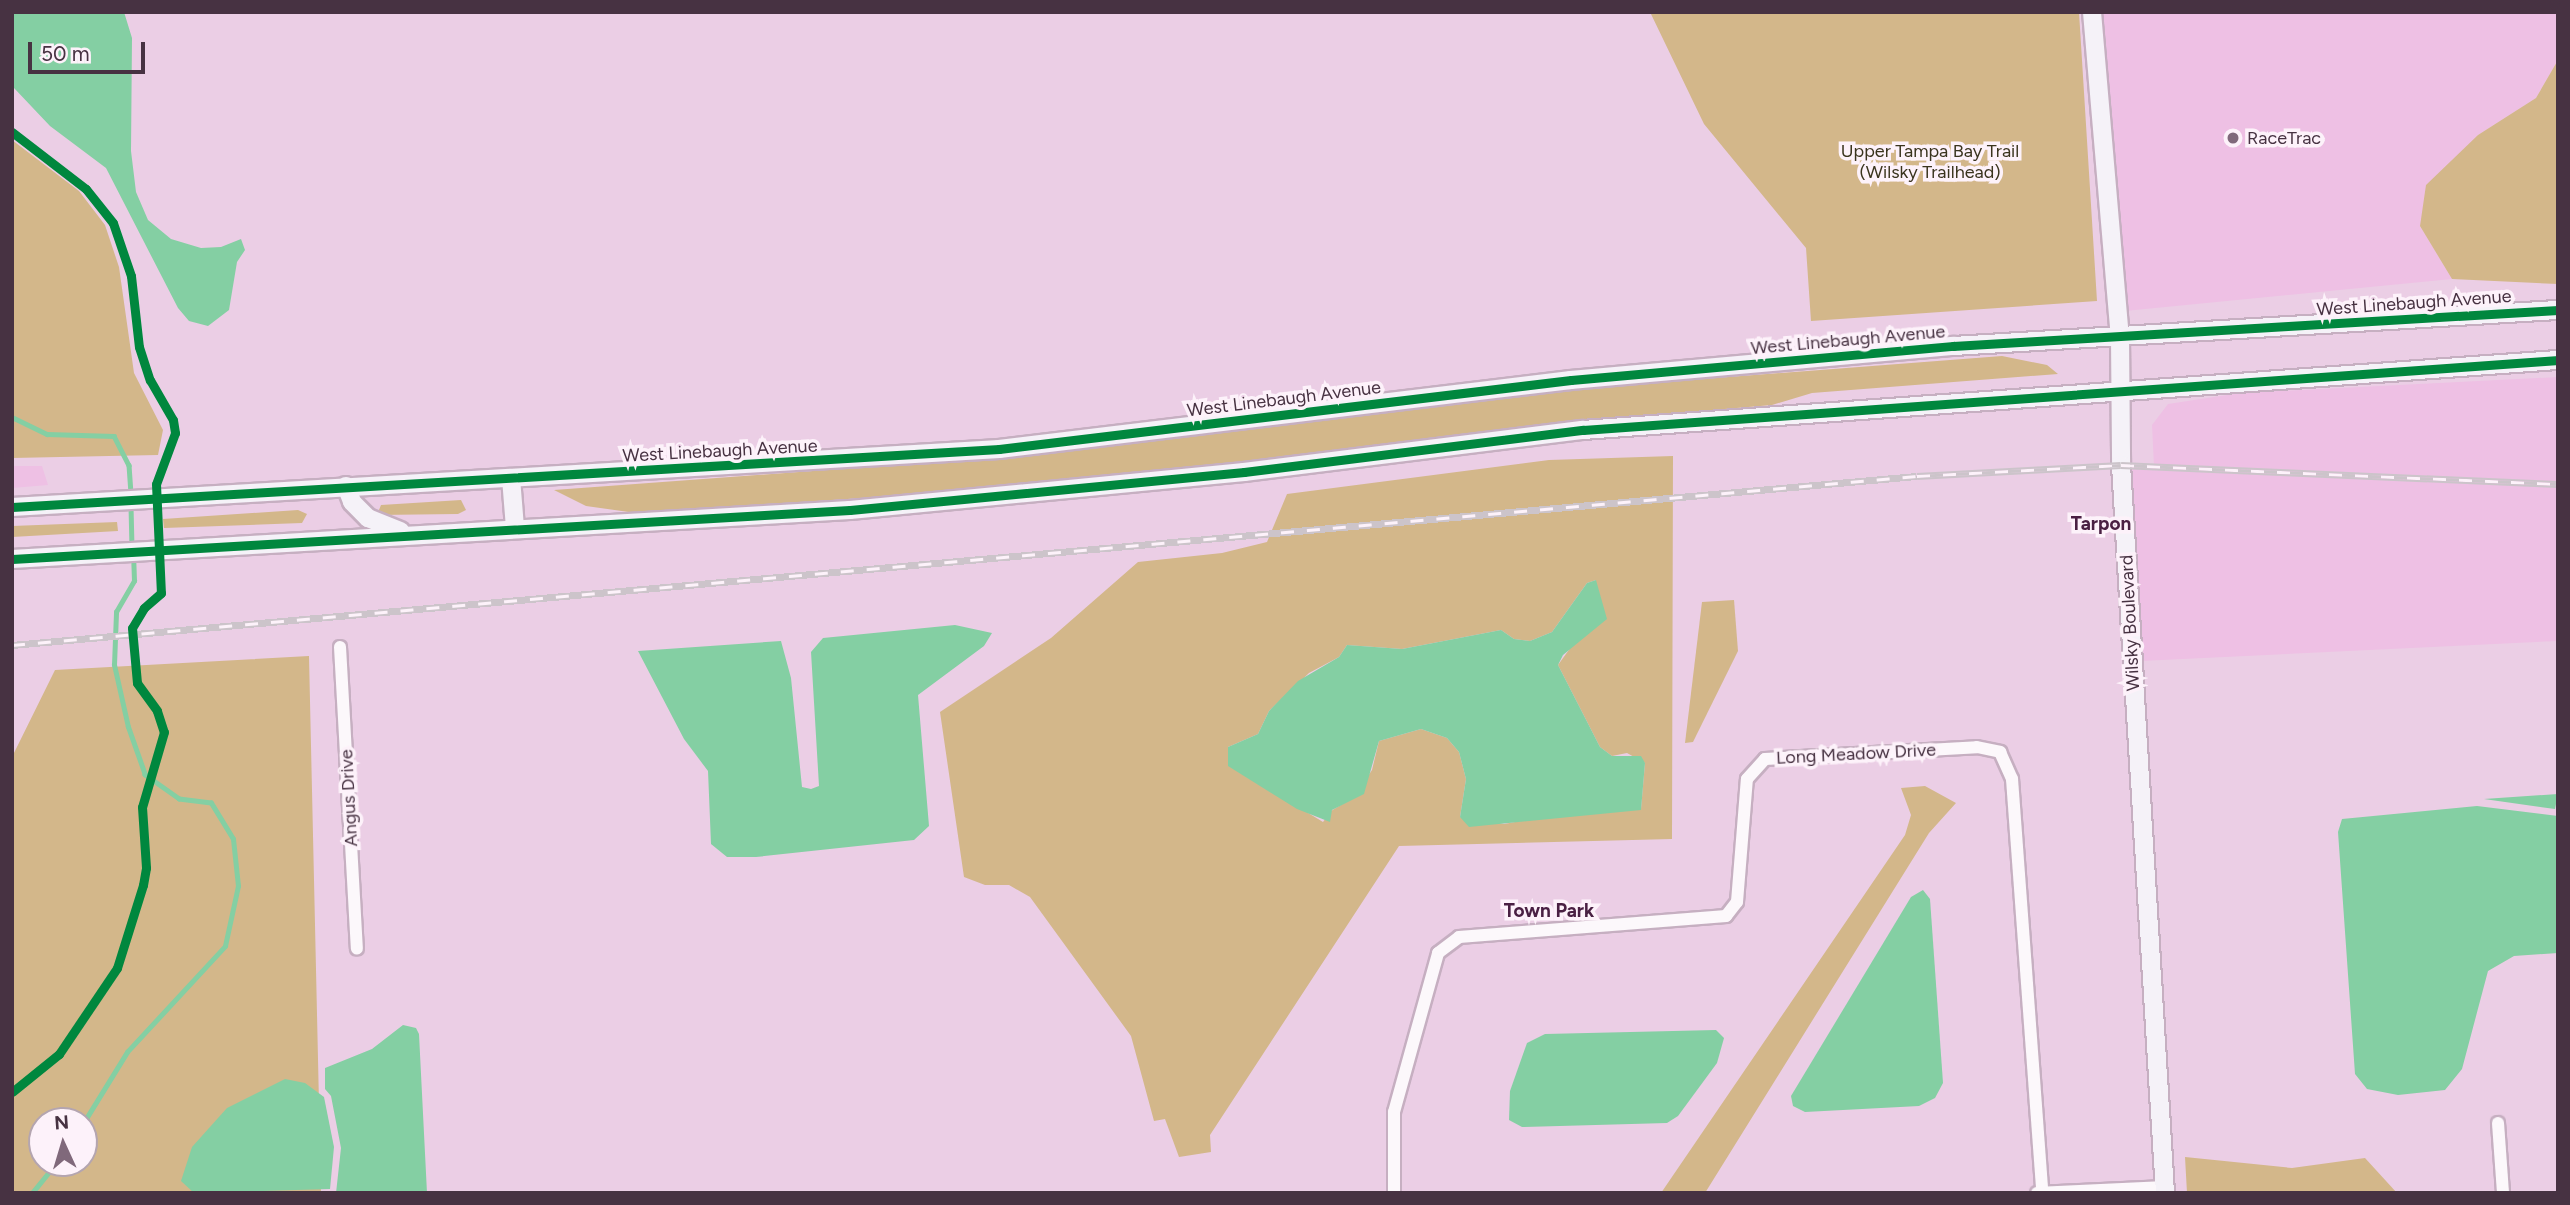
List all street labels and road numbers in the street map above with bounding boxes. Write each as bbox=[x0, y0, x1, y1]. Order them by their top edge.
street label: West Linebaugh Avenue bbox=[2316, 285, 2512, 321]
street label: West Linebaugh Avenue bbox=[1750, 321, 1946, 359]
street label: West Linebaugh Avenue bbox=[1186, 376, 1382, 422]
street label: West Linebaugh Avenue bbox=[622, 435, 818, 467]
street label: Wilsky Boulevard bbox=[2116, 554, 2144, 692]
street label: Long Meadow Drive bbox=[1776, 739, 1936, 769]
street label: Angus Drive bbox=[336, 749, 362, 847]

